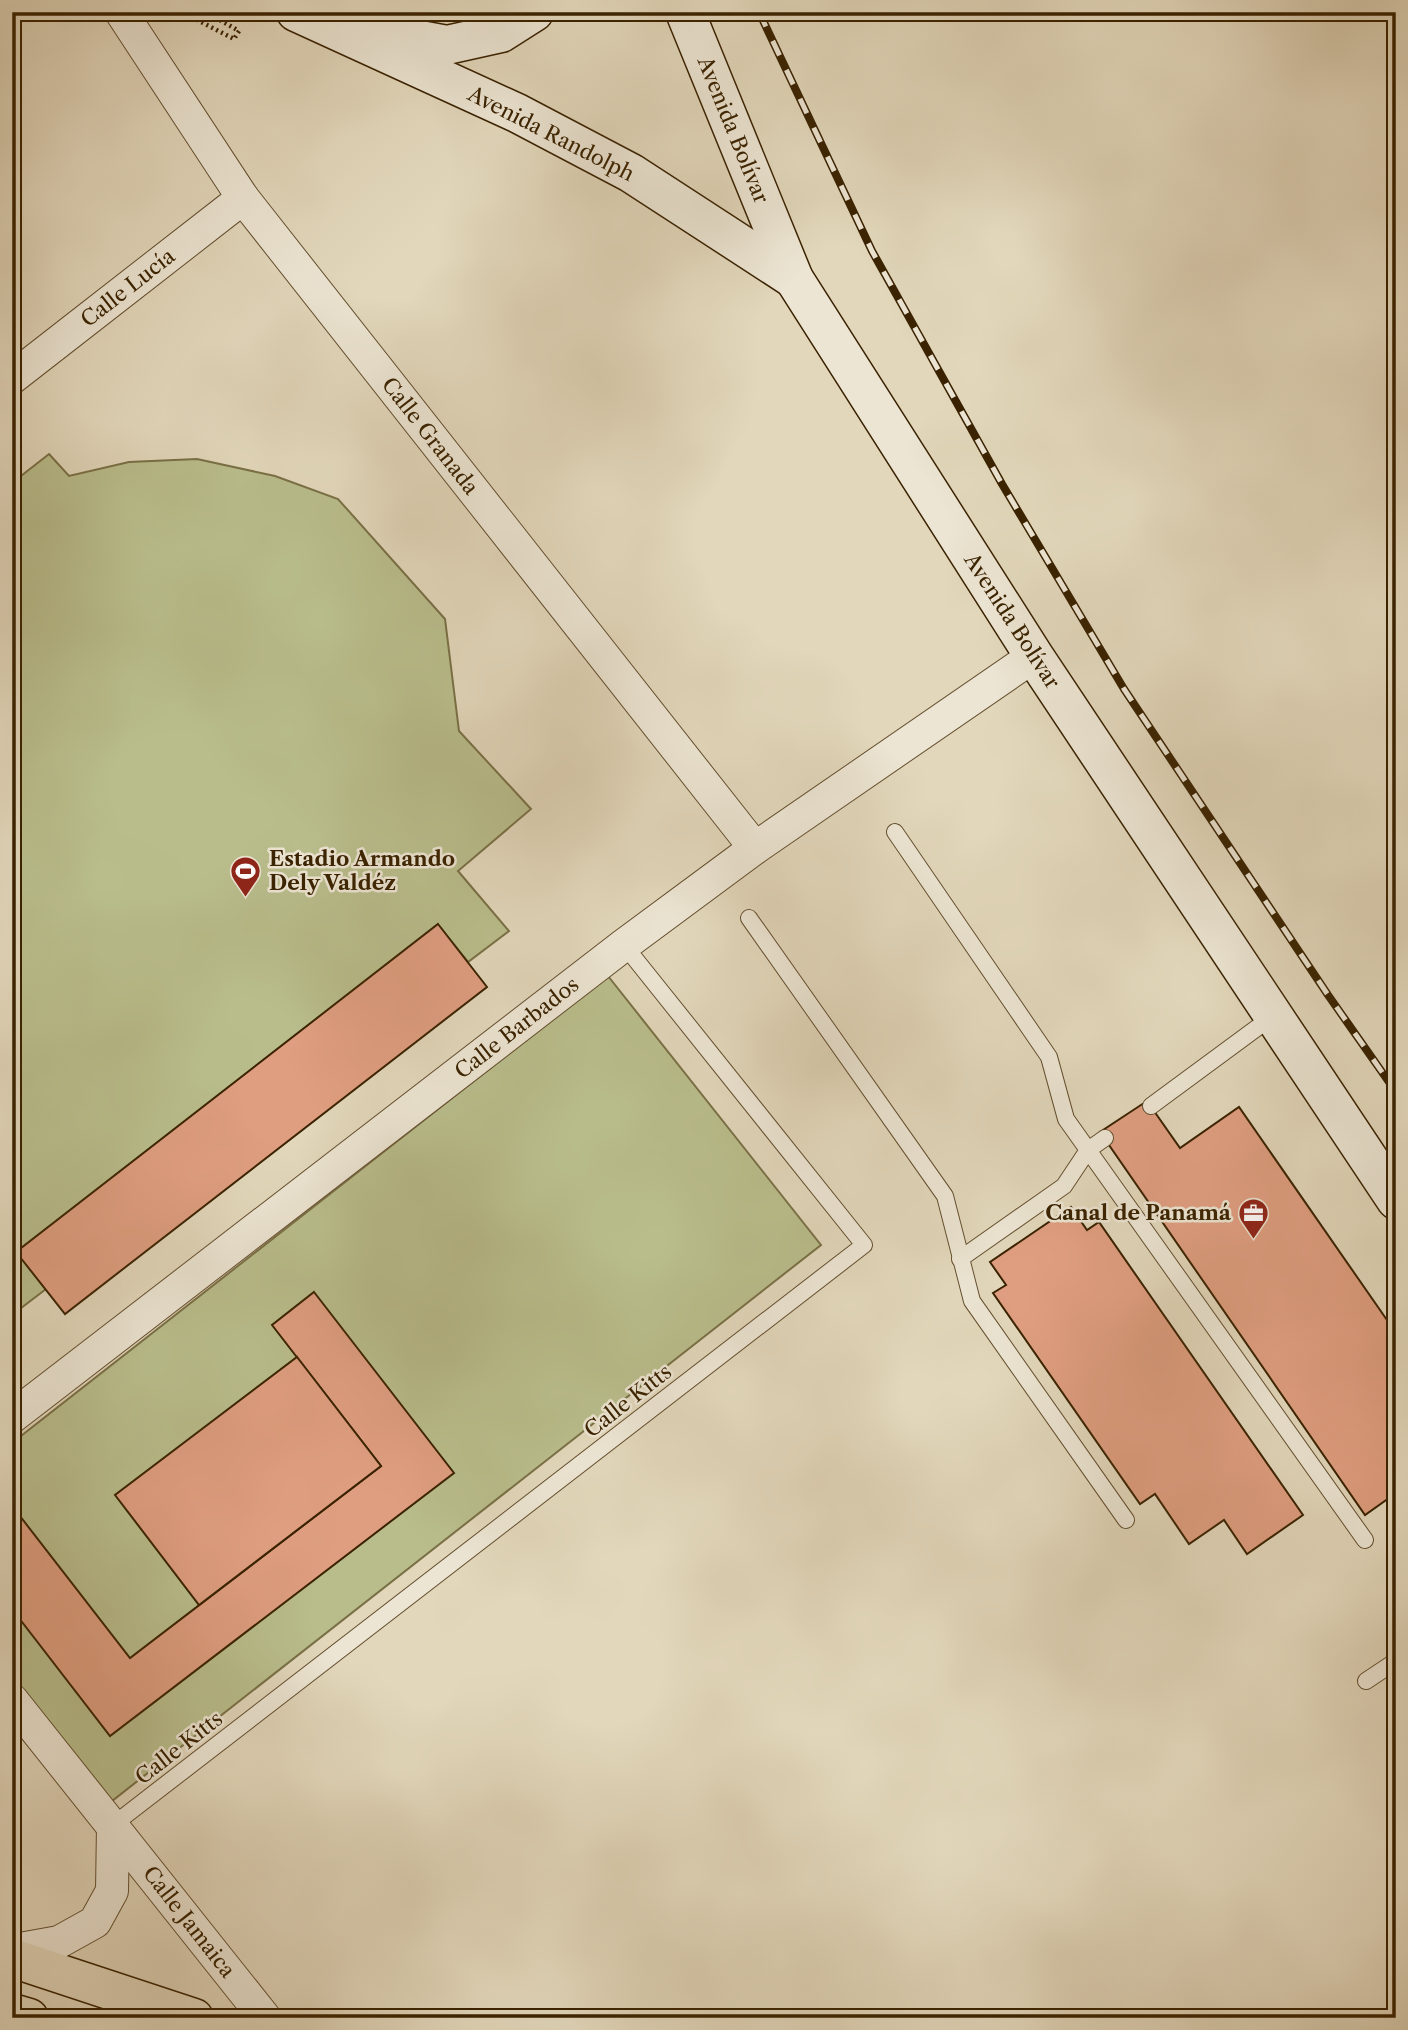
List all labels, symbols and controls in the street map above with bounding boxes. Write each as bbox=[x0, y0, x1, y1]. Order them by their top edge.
street label: Avenida Bolívar bbox=[692, 52, 774, 207]
street label: Avenida Randolph bbox=[463, 80, 638, 186]
street label: Calle Lucía bbox=[76, 243, 180, 332]
street label: Calle Granada bbox=[377, 372, 484, 500]
street label: Avenida Bolívar bbox=[959, 548, 1066, 693]
place label: Estadio Armando Dely Valdéz bbox=[269, 846, 455, 895]
sports icon: Estadio Armando Dely Valdéz bbox=[229, 854, 263, 898]
street label: Calle Barbados bbox=[450, 972, 584, 1084]
office icon: Canal de Panamá bbox=[1237, 1196, 1271, 1240]
place label: Canal de Panamá bbox=[1045, 1200, 1232, 1225]
street label: Calle Kitts bbox=[579, 1359, 676, 1442]
street label: Calle Kitts bbox=[130, 1706, 227, 1789]
street label: Calle Jamaica bbox=[138, 1861, 241, 1983]

